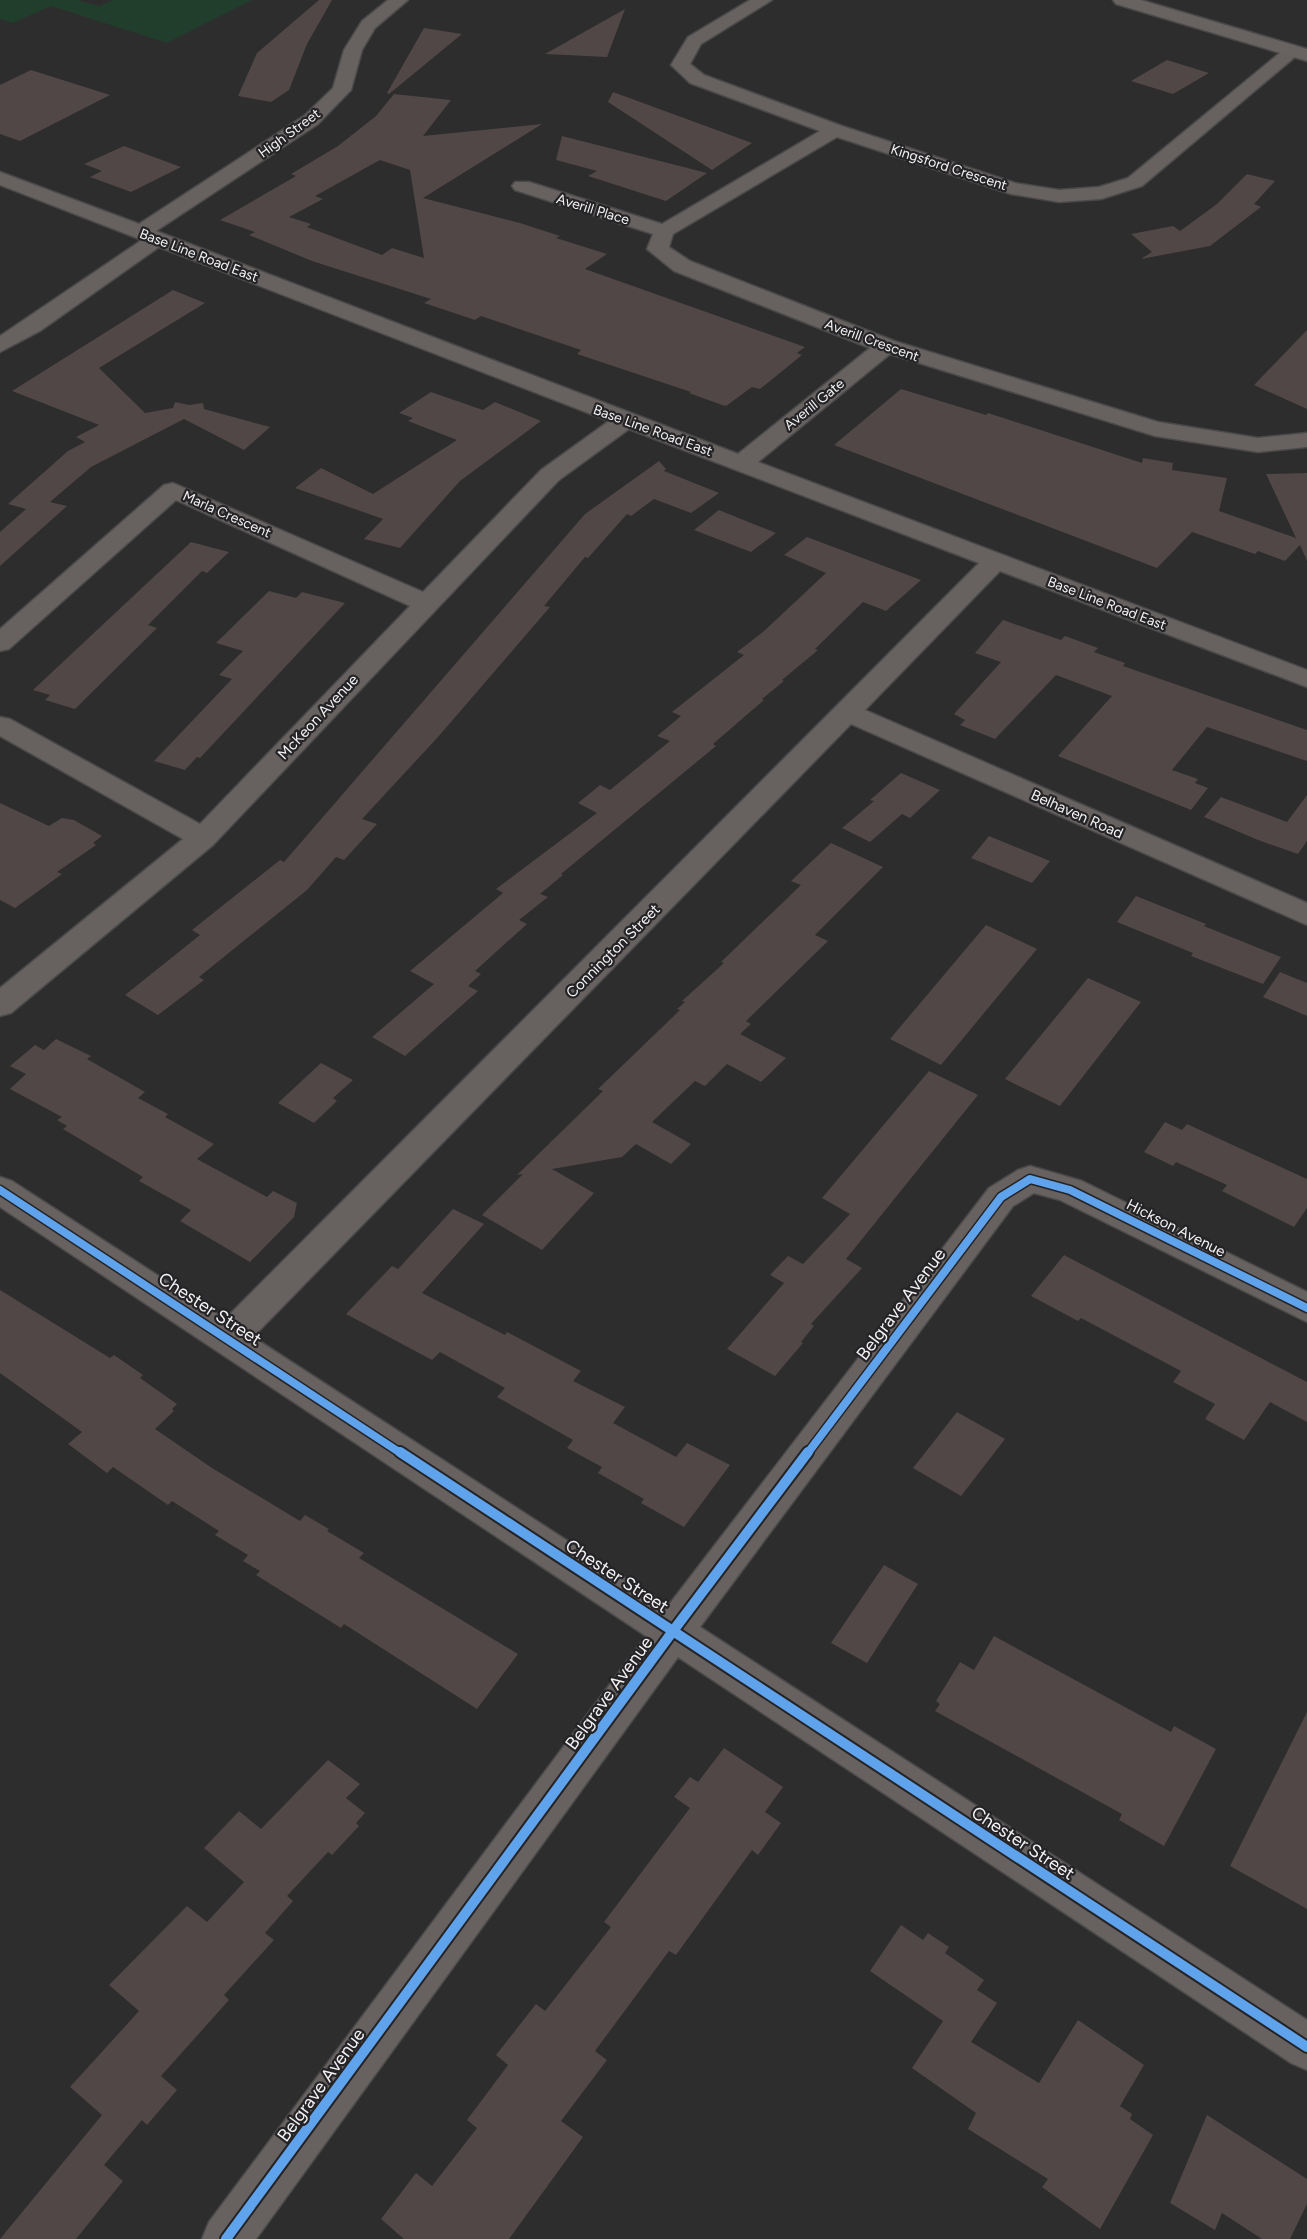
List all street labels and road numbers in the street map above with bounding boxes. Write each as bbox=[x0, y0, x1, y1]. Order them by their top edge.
street label: High Street bbox=[255, 105, 324, 162]
street label: Kingsford Crescent bbox=[889, 141, 1009, 194]
street label: Averill Place bbox=[554, 190, 632, 229]
street label: Base Line Road East bbox=[137, 225, 261, 286]
street label: Averill Crescent bbox=[822, 316, 921, 365]
street label: Averill Gate bbox=[781, 375, 848, 434]
street label: Base Line Road East bbox=[591, 401, 715, 460]
street label: Marla Crescent bbox=[180, 487, 274, 541]
street label: Base Line Road East bbox=[1045, 573, 1169, 634]
street label: McKeon Avenue bbox=[274, 671, 362, 763]
street label: Belhaven Road bbox=[1028, 786, 1126, 842]
street label: Connington Street bbox=[562, 900, 664, 1002]
street label: Hickson Avenue bbox=[1124, 1195, 1228, 1261]
street label: Belgrave Avenue bbox=[852, 1243, 950, 1364]
street label: Chester Street bbox=[154, 1267, 266, 1351]
street label: Chester Street bbox=[561, 1534, 673, 1618]
street label: Belgrave Avenue bbox=[560, 1632, 658, 1754]
street label: Chester Street bbox=[967, 1801, 1079, 1885]
street label: Belgrave Avenue bbox=[272, 2024, 370, 2146]

